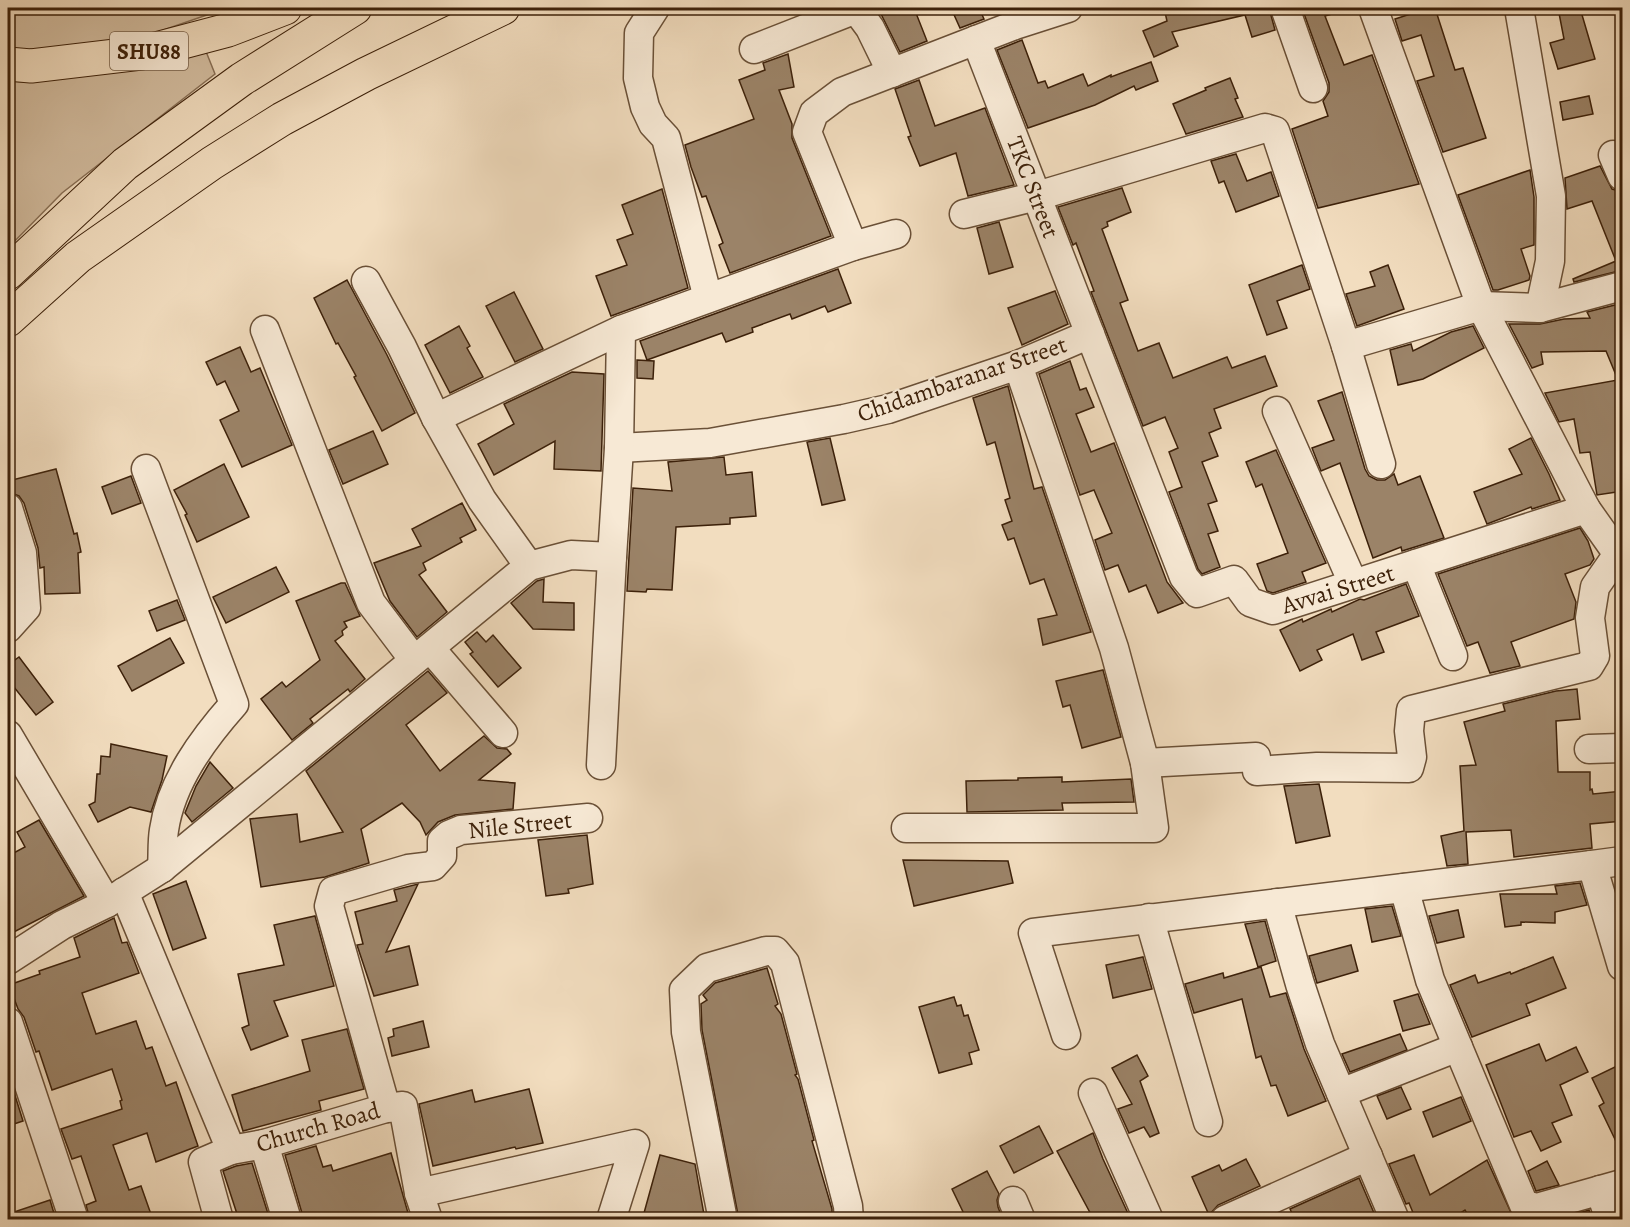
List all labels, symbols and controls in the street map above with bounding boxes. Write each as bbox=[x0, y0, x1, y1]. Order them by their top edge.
road number: SHU88 bbox=[110, 32, 188, 70]
street label: TKC Street bbox=[999, 132, 1067, 243]
street label: Chidambaranar Street bbox=[853, 328, 1071, 430]
street label: Avvai Street bbox=[1277, 557, 1398, 622]
street label: Nile Street bbox=[467, 804, 574, 846]
street label: Church Road bbox=[252, 1094, 384, 1160]

